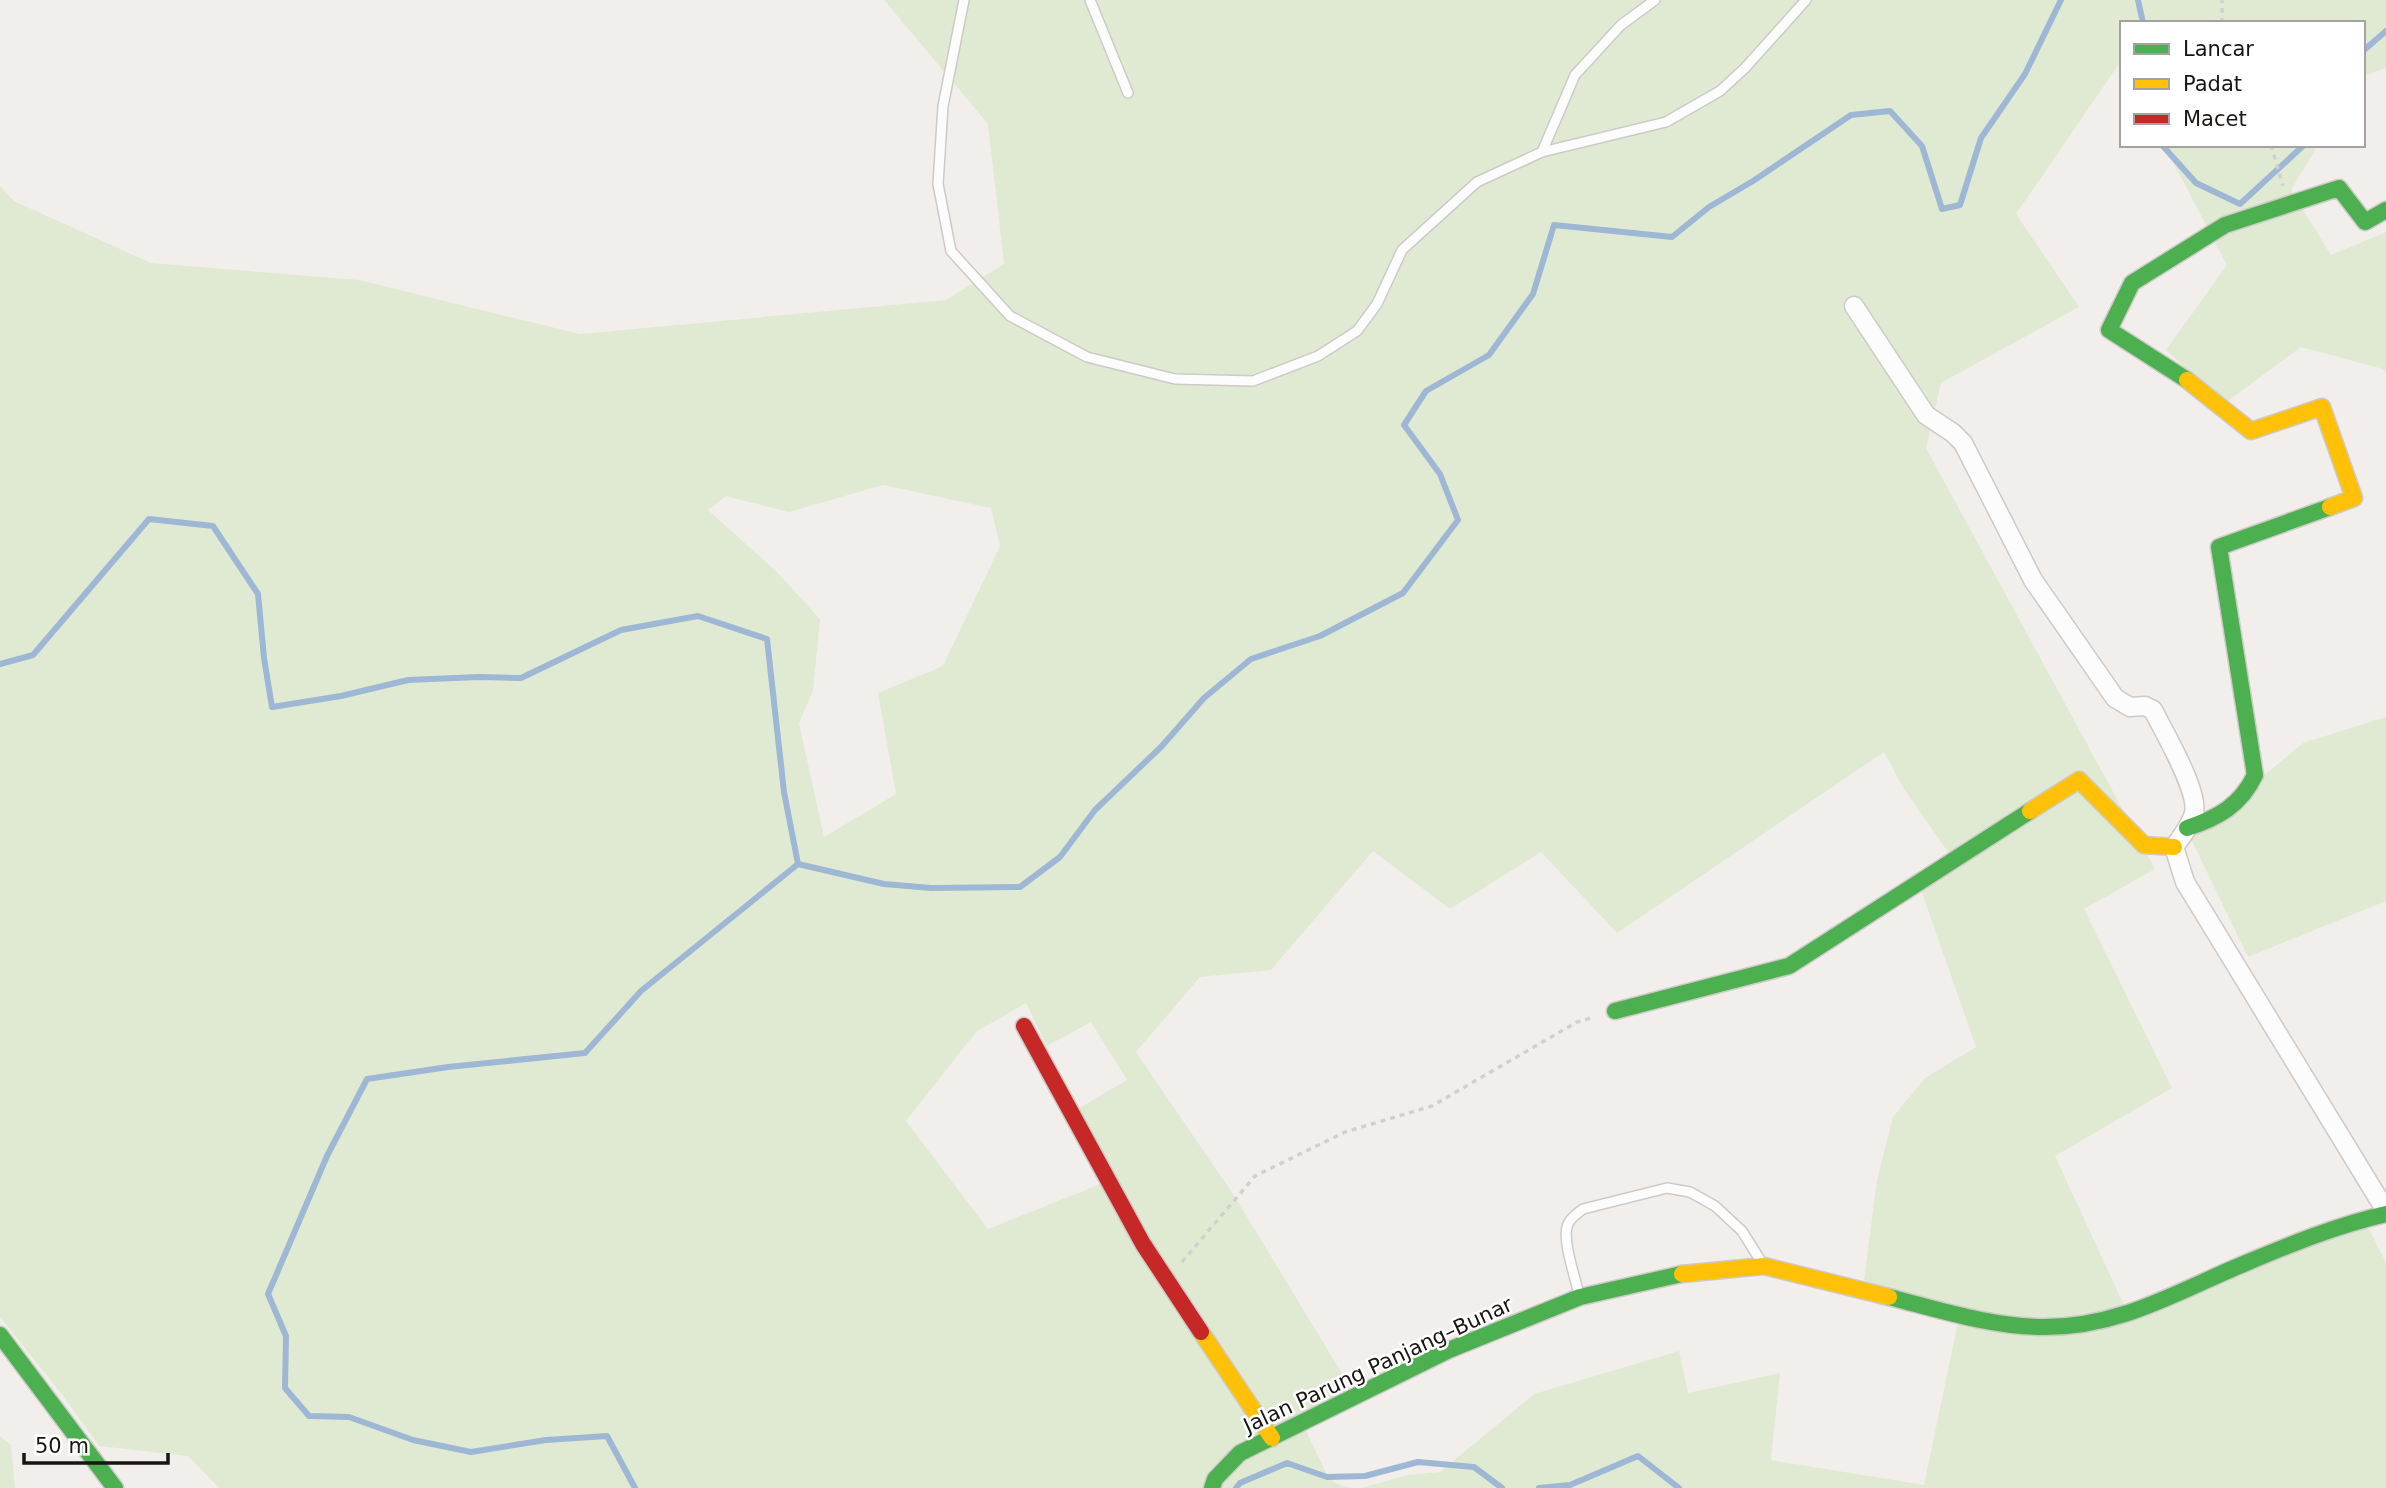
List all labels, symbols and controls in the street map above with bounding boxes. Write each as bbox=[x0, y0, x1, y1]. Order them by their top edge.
legend bbox=[2120, 21, 2365, 147]
text: Lancar bbox=[2183, 37, 2254, 61]
text: Padat bbox=[2183, 72, 2242, 96]
text: Macet bbox=[2183, 107, 2247, 131]
street label: Jalan Parung Panjang–Bunar bbox=[1238, 1292, 1517, 1439]
scale bar bbox=[24, 1422, 168, 1466]
text: 50 m bbox=[35, 1434, 89, 1458]

